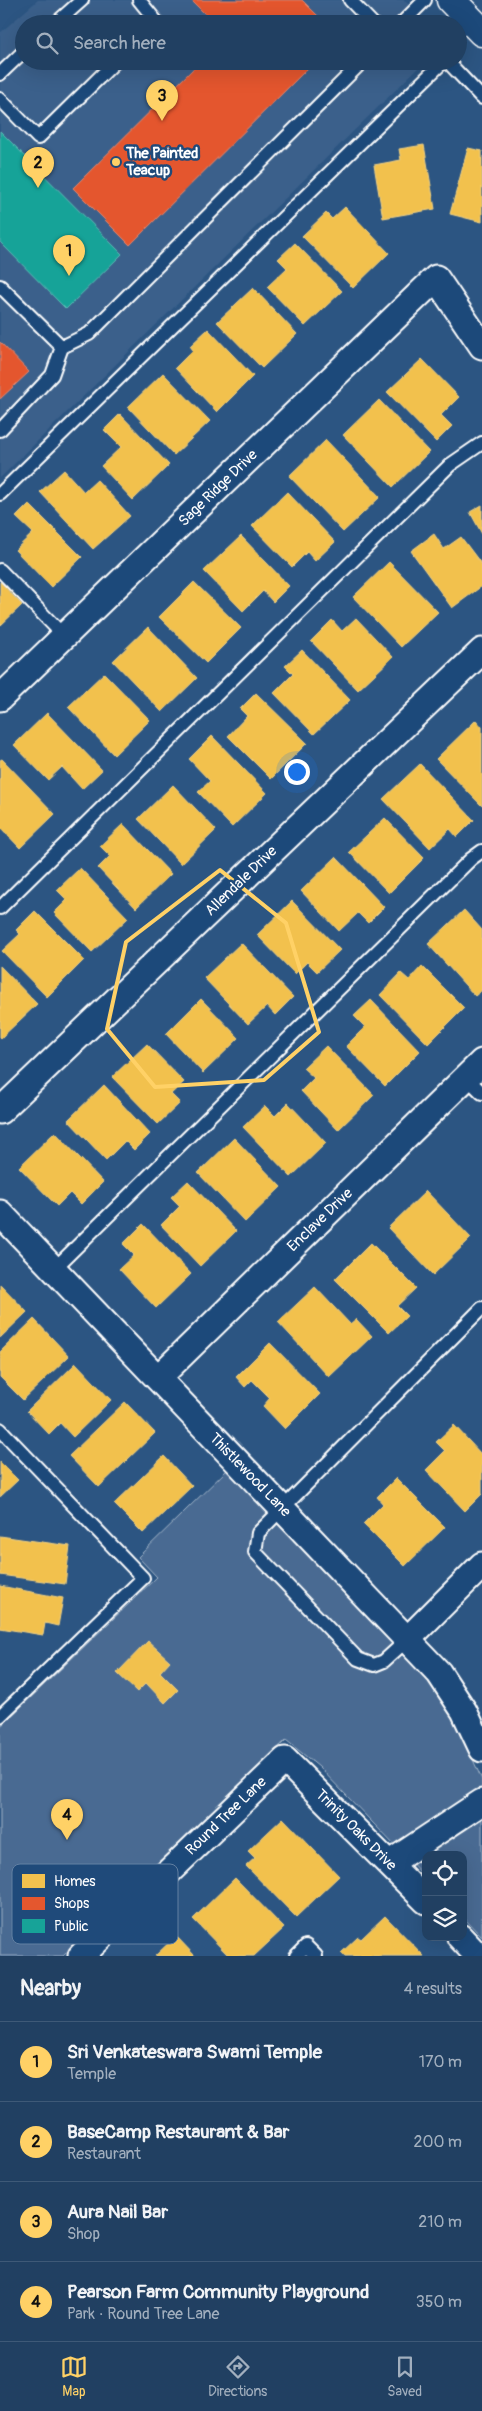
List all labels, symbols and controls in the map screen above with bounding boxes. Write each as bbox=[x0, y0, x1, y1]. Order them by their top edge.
search box bbox=[15, 15, 467, 70]
icon: search bbox=[33, 29, 61, 57]
text: Search here bbox=[73, 31, 166, 55]
pin: 3 bbox=[146, 80, 178, 121]
place label: The Painted Teacup bbox=[125, 144, 198, 180]
pin: 2 bbox=[22, 147, 54, 188]
marker: The Painted Teacup bbox=[110, 156, 122, 168]
pin: 1 bbox=[53, 235, 85, 276]
street label: Sage Ridge Drive bbox=[174, 445, 262, 531]
your location bbox=[284, 759, 310, 785]
street label: Allendale Drive bbox=[201, 841, 281, 920]
street label: Enclave Drive bbox=[283, 1184, 357, 1256]
street label: Thistlewood Lane bbox=[205, 1429, 295, 1521]
street label: Round Tree Lane bbox=[182, 1772, 271, 1859]
street label: Trinity Oaks Drive bbox=[311, 1785, 401, 1875]
pin: 4 bbox=[51, 1799, 83, 1840]
map controls bbox=[422, 1851, 467, 1941]
button: locate bbox=[422, 1851, 467, 1896]
legend bbox=[12, 1864, 178, 1944]
text: Homes bbox=[54, 1873, 96, 1890]
text: Shops bbox=[54, 1895, 90, 1912]
button: layers bbox=[422, 1896, 467, 1941]
text: Public bbox=[54, 1918, 89, 1935]
text: Nearby bbox=[20, 1975, 81, 2002]
text: 4 results bbox=[404, 1979, 462, 1999]
text: Sri Venkateswara Swami Temple bbox=[67, 2040, 322, 2064]
text: 1 bbox=[33, 2052, 39, 2072]
text: 170 m bbox=[419, 2052, 462, 2072]
text: Temple bbox=[67, 2064, 116, 2084]
text: BaseCamp Restaurant & Bar bbox=[67, 2120, 289, 2144]
text: 2 bbox=[32, 2132, 40, 2152]
text: 200 m bbox=[414, 2132, 462, 2152]
text: Restaurant bbox=[67, 2144, 141, 2164]
text: Aura Nail Bar bbox=[67, 2200, 168, 2224]
text: 3 bbox=[32, 2212, 40, 2232]
text: 210 m bbox=[418, 2212, 462, 2232]
text: Shop bbox=[67, 2224, 100, 2244]
text: Pearson Farm Community Playground bbox=[67, 2280, 369, 2304]
text: 4 bbox=[31, 2292, 41, 2312]
text: 350 m bbox=[416, 2292, 462, 2312]
text: Park · Round Tree Lane bbox=[67, 2304, 219, 2324]
tab: Map bbox=[60, 2353, 88, 2400]
tab: Directions bbox=[208, 2353, 267, 2400]
tab: Saved bbox=[387, 2353, 422, 2400]

